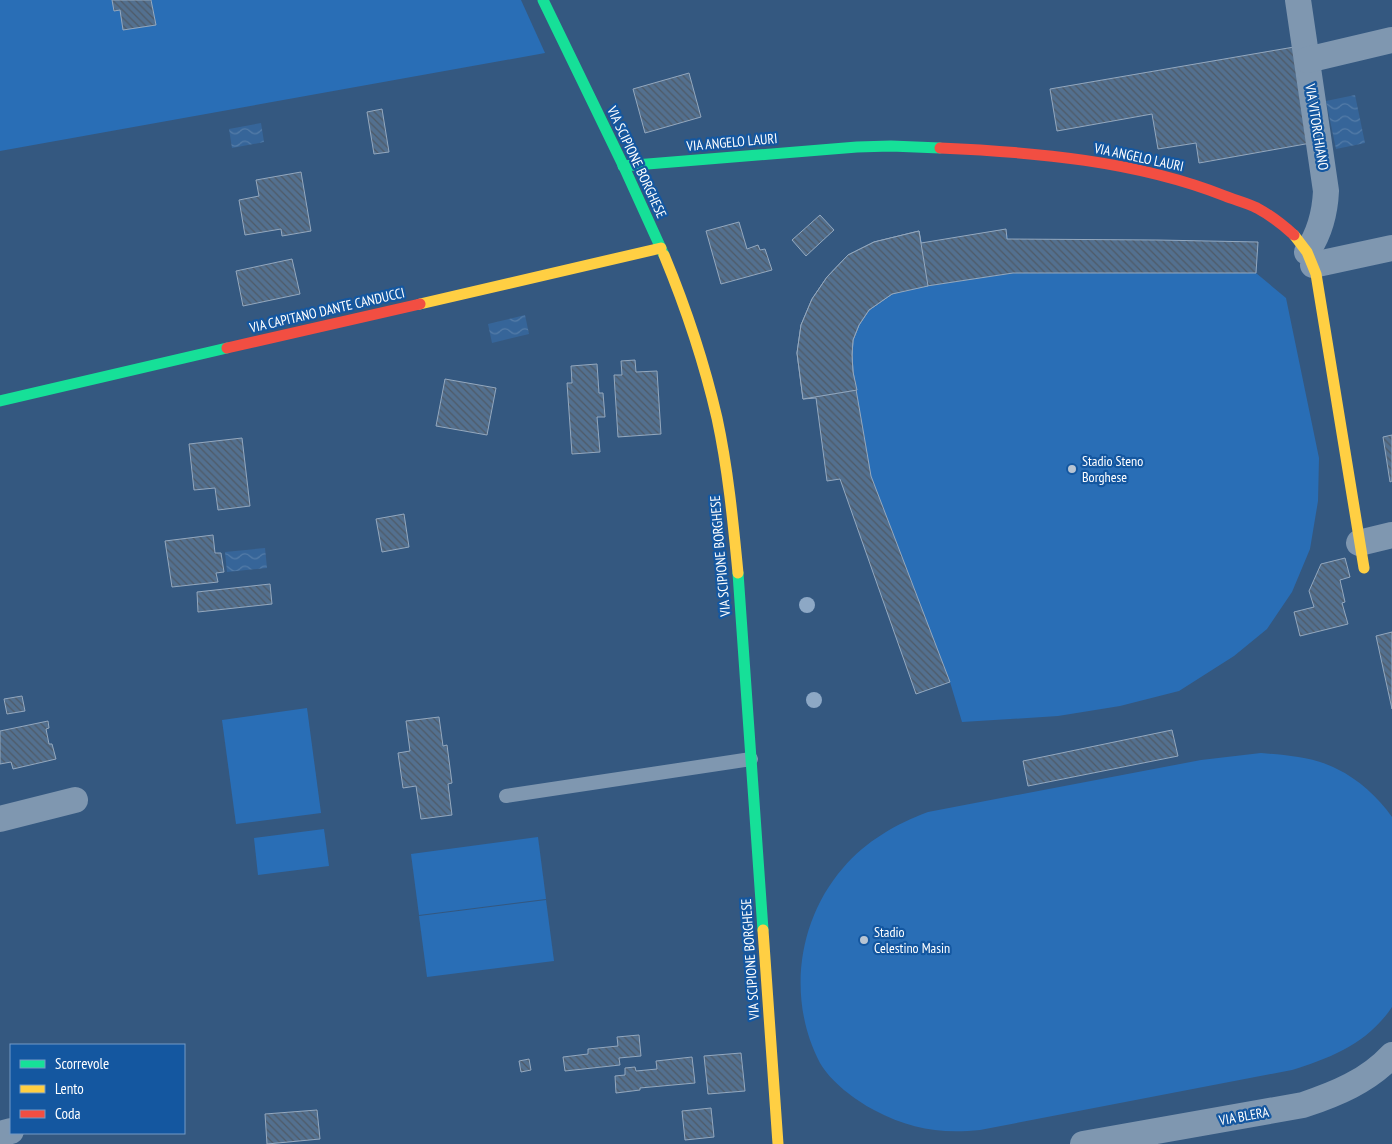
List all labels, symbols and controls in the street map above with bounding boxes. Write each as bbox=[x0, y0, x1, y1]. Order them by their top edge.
street label: VIA VITORCHIANO bbox=[1301, 82, 1333, 172]
street label: VIA SCIPIONE BORGHESE bbox=[603, 102, 671, 221]
street label: VIA ANGELO LAURI bbox=[685, 129, 778, 155]
street label: VIA ANGELO LAURI bbox=[1092, 139, 1185, 175]
street label: VIA CAPITANO DANTE CANDUCCI bbox=[247, 283, 406, 337]
place label: Stadio Steno Borghese bbox=[1082, 452, 1143, 486]
marker: Stadio Steno Borghese bbox=[1066, 463, 1078, 475]
street label: VIA SCIPIONE BORGHESE bbox=[706, 495, 734, 618]
street label: VIA SCIPIONE BORGHESE bbox=[737, 898, 763, 1021]
place label: Stadio Celestino Masin bbox=[874, 923, 950, 957]
marker: Stadio Celestino Masin bbox=[858, 934, 870, 946]
legend bbox=[10, 1044, 185, 1134]
text: Scorrevole bbox=[55, 1054, 109, 1073]
text: Lento bbox=[55, 1079, 84, 1098]
street label: VIA BLERA bbox=[1217, 1103, 1271, 1129]
text: Coda bbox=[55, 1104, 80, 1123]

